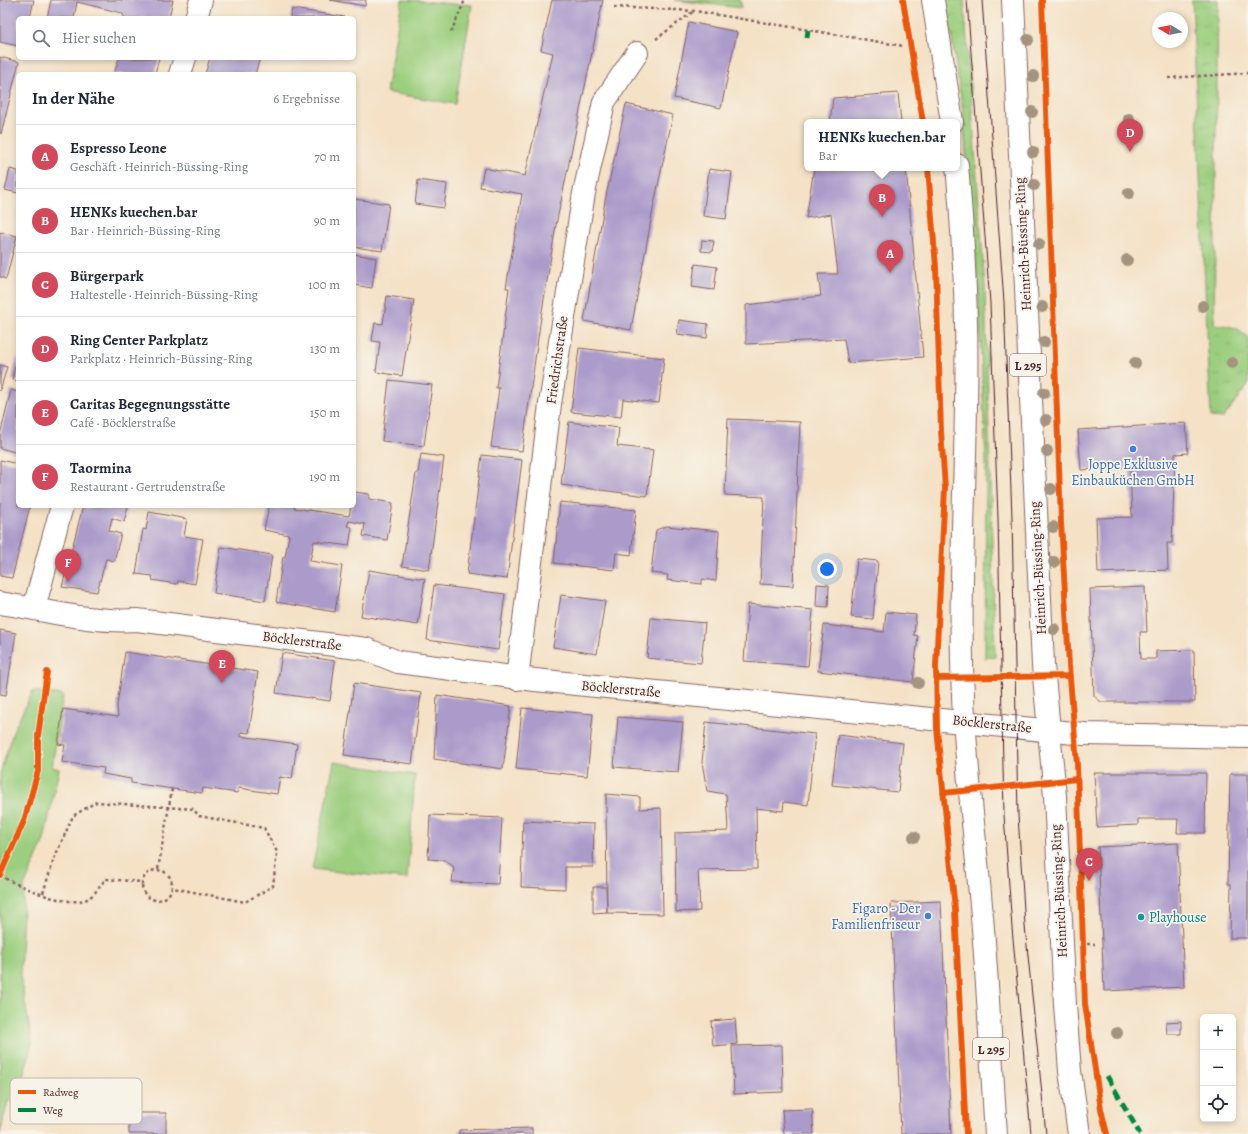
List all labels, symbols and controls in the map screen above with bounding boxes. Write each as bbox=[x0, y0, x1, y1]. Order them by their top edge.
north arrow bbox=[1152, 12, 1188, 48]
search box bbox=[16, 16, 356, 60]
icon: search bbox=[30, 27, 52, 49]
text: Hier suchen bbox=[62, 28, 136, 48]
text: In der Nähe bbox=[32, 87, 115, 110]
text: 6 Ergebnisse bbox=[273, 90, 340, 107]
popup bbox=[804, 119, 960, 171]
pin: D bbox=[1117, 119, 1143, 152]
text: HENKs kuechen.bar bbox=[818, 127, 946, 147]
text: Espresso Leone bbox=[70, 138, 167, 158]
text: Bar bbox=[818, 147, 837, 164]
text: A bbox=[41, 148, 49, 165]
text: 70 m bbox=[314, 148, 340, 165]
text: Geschäft · Heinrich-Büssing-Ring bbox=[70, 158, 248, 175]
street label: Heinrich-Büssing-Ring bbox=[1010, 177, 1036, 311]
pin: B bbox=[869, 184, 895, 217]
text: HENKs kuechen.bar bbox=[70, 202, 197, 222]
text: B bbox=[41, 212, 49, 229]
text: 90 m bbox=[314, 212, 340, 229]
text: Bar · Heinrich-Büssing-Ring bbox=[70, 222, 221, 239]
pin: A bbox=[877, 240, 903, 273]
text: Bürgerpark bbox=[70, 266, 144, 286]
text: C bbox=[41, 276, 49, 293]
text: 100 m bbox=[308, 276, 340, 293]
text: Haltestelle · Heinrich-Büssing-Ring bbox=[70, 286, 258, 303]
street label: Friedrichstraße bbox=[541, 314, 573, 406]
text: Ring Center Parkplatz bbox=[70, 330, 208, 350]
text: D bbox=[40, 340, 50, 357]
text: 130 m bbox=[310, 340, 340, 357]
text: Parkplatz · Heinrich-Büssing-Ring bbox=[70, 350, 253, 367]
road number: L 295 bbox=[1010, 354, 1046, 376]
text: Caritas Begegnungsstätte bbox=[70, 394, 230, 414]
text: E bbox=[41, 404, 49, 421]
text: 150 m bbox=[310, 404, 340, 421]
text: Café · Böcklerstraße bbox=[70, 414, 176, 431]
marker: Joppe Exklusive Einbauküchen GmbH bbox=[1128, 444, 1138, 454]
place label: Joppe Exklusive Einbauküchen GmbH bbox=[1071, 455, 1195, 490]
text: Taormina bbox=[70, 458, 132, 478]
text: F bbox=[42, 468, 48, 485]
text: 190 m bbox=[309, 468, 340, 485]
text: Restaurant · Gertrudenstraße bbox=[70, 478, 225, 495]
street label: Heinrich-Büssing-Ring bbox=[1025, 501, 1051, 635]
pin: F bbox=[55, 549, 81, 582]
your location bbox=[817, 559, 837, 579]
street label: Böcklerstraße bbox=[261, 627, 343, 655]
pin: E bbox=[209, 650, 235, 683]
street label: Böcklerstraße bbox=[580, 676, 662, 702]
street label: Böcklerstraße bbox=[951, 710, 1033, 738]
street label: Heinrich-Büssing-Ring bbox=[1046, 824, 1072, 958]
pin: C bbox=[1076, 848, 1102, 881]
place label: Figaro - Der Familienfriseur bbox=[831, 899, 921, 934]
place label: Playhouse bbox=[1149, 908, 1207, 927]
marker: Figaro - Der Familienfriseur bbox=[923, 911, 933, 921]
marker: Playhouse bbox=[1136, 912, 1146, 922]
map controls bbox=[1200, 1014, 1236, 1122]
button: + bbox=[1200, 1014, 1236, 1050]
road number: L 295 bbox=[973, 1038, 1009, 1060]
button: − bbox=[1200, 1050, 1236, 1086]
legend bbox=[10, 1078, 142, 1124]
text: Radweg bbox=[43, 1085, 79, 1100]
button: locate bbox=[1200, 1086, 1236, 1122]
text: Weg bbox=[42, 1103, 63, 1118]

